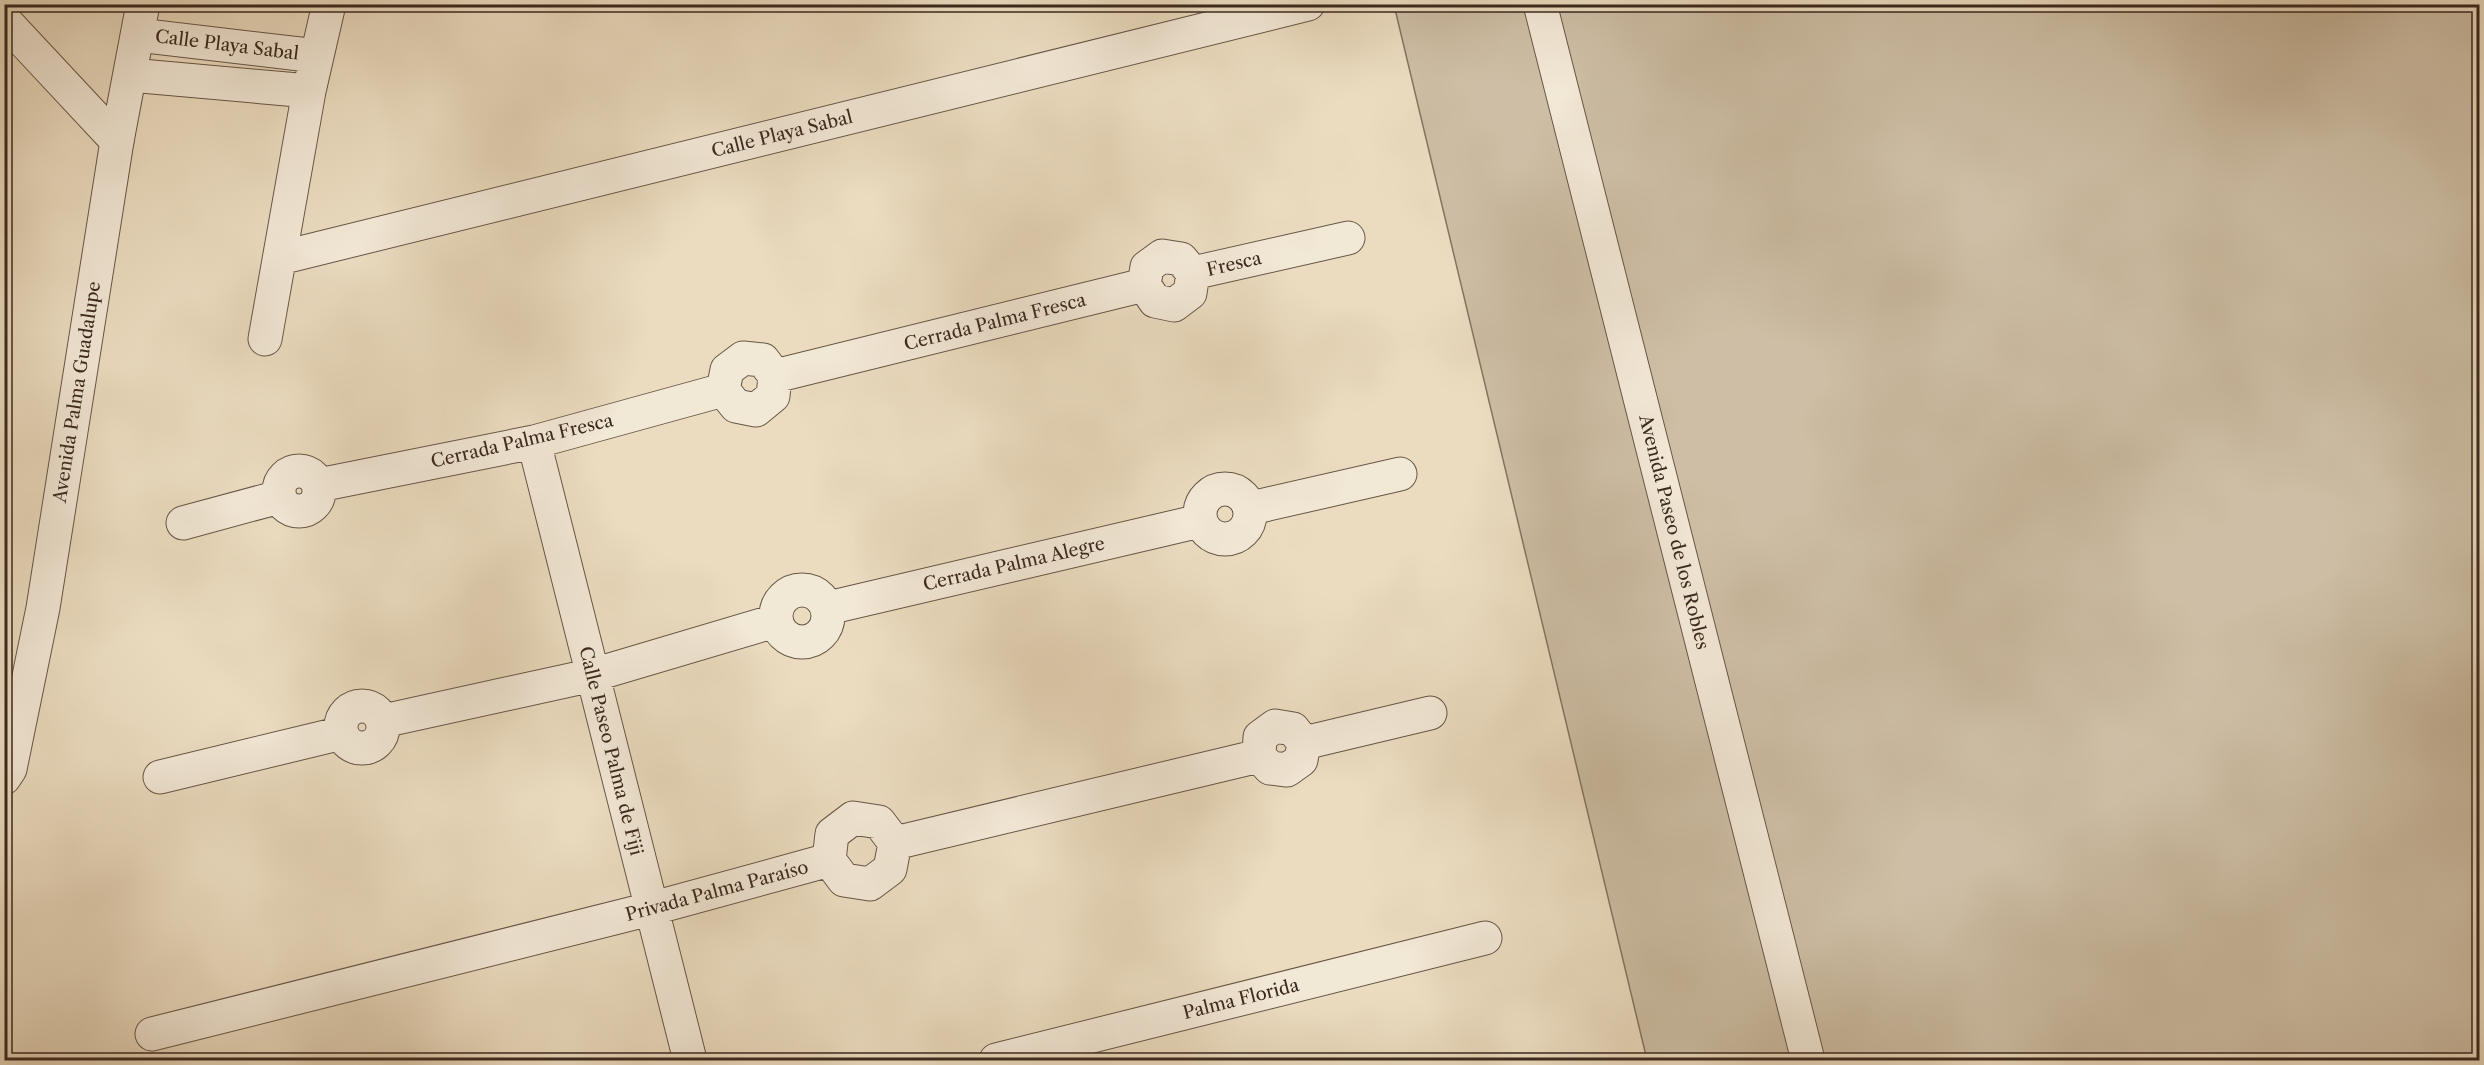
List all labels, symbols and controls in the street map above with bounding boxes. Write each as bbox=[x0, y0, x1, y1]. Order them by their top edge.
street label: Calle Playa Sabal bbox=[154, 25, 300, 65]
street label: Calle Playa Sabal bbox=[709, 106, 855, 162]
street label: Fresca bbox=[1204, 247, 1264, 281]
street label: Avenida Palma Guadalupe bbox=[48, 280, 105, 505]
street label: Cerrada Palma Fresca bbox=[902, 289, 1089, 355]
street label: Cerrada Palma Fresca bbox=[429, 409, 616, 473]
street label: Avenida Paseo de los Robles bbox=[1634, 411, 1714, 652]
street label: Cerrada Palma Alegre bbox=[921, 532, 1107, 596]
street label: Calle Paseo Palma de Fiji bbox=[574, 644, 648, 858]
street label: Privada Palma Paraíso bbox=[623, 856, 811, 926]
street label: Palma Florida bbox=[1181, 974, 1302, 1024]

